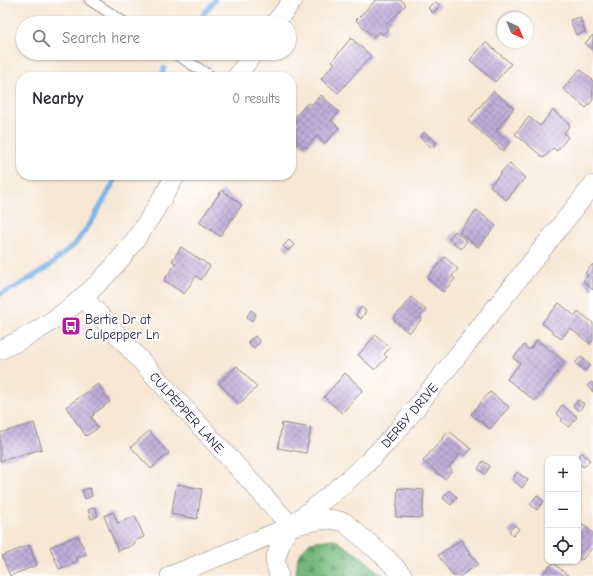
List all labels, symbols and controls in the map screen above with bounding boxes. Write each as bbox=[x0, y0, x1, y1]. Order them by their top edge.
north arrow bbox=[497, 12, 533, 48]
search box bbox=[16, 16, 296, 60]
icon: search bbox=[30, 27, 52, 49]
text: Search here bbox=[62, 29, 140, 47]
text: Nearby bbox=[32, 89, 83, 108]
text: 0 results bbox=[232, 91, 280, 106]
place label: Bertie Dr at Culpepper Ln bbox=[85, 312, 159, 342]
bus stop icon: Bertie Dr at Culpepper Ln bbox=[60, 315, 82, 337]
street label: CULPEPPER LANE bbox=[146, 369, 227, 456]
street label: DERBY DRIVE bbox=[378, 380, 441, 451]
map controls bbox=[545, 456, 581, 564]
button: + bbox=[545, 456, 581, 492]
button: − bbox=[545, 492, 581, 528]
button: locate bbox=[545, 528, 581, 564]

